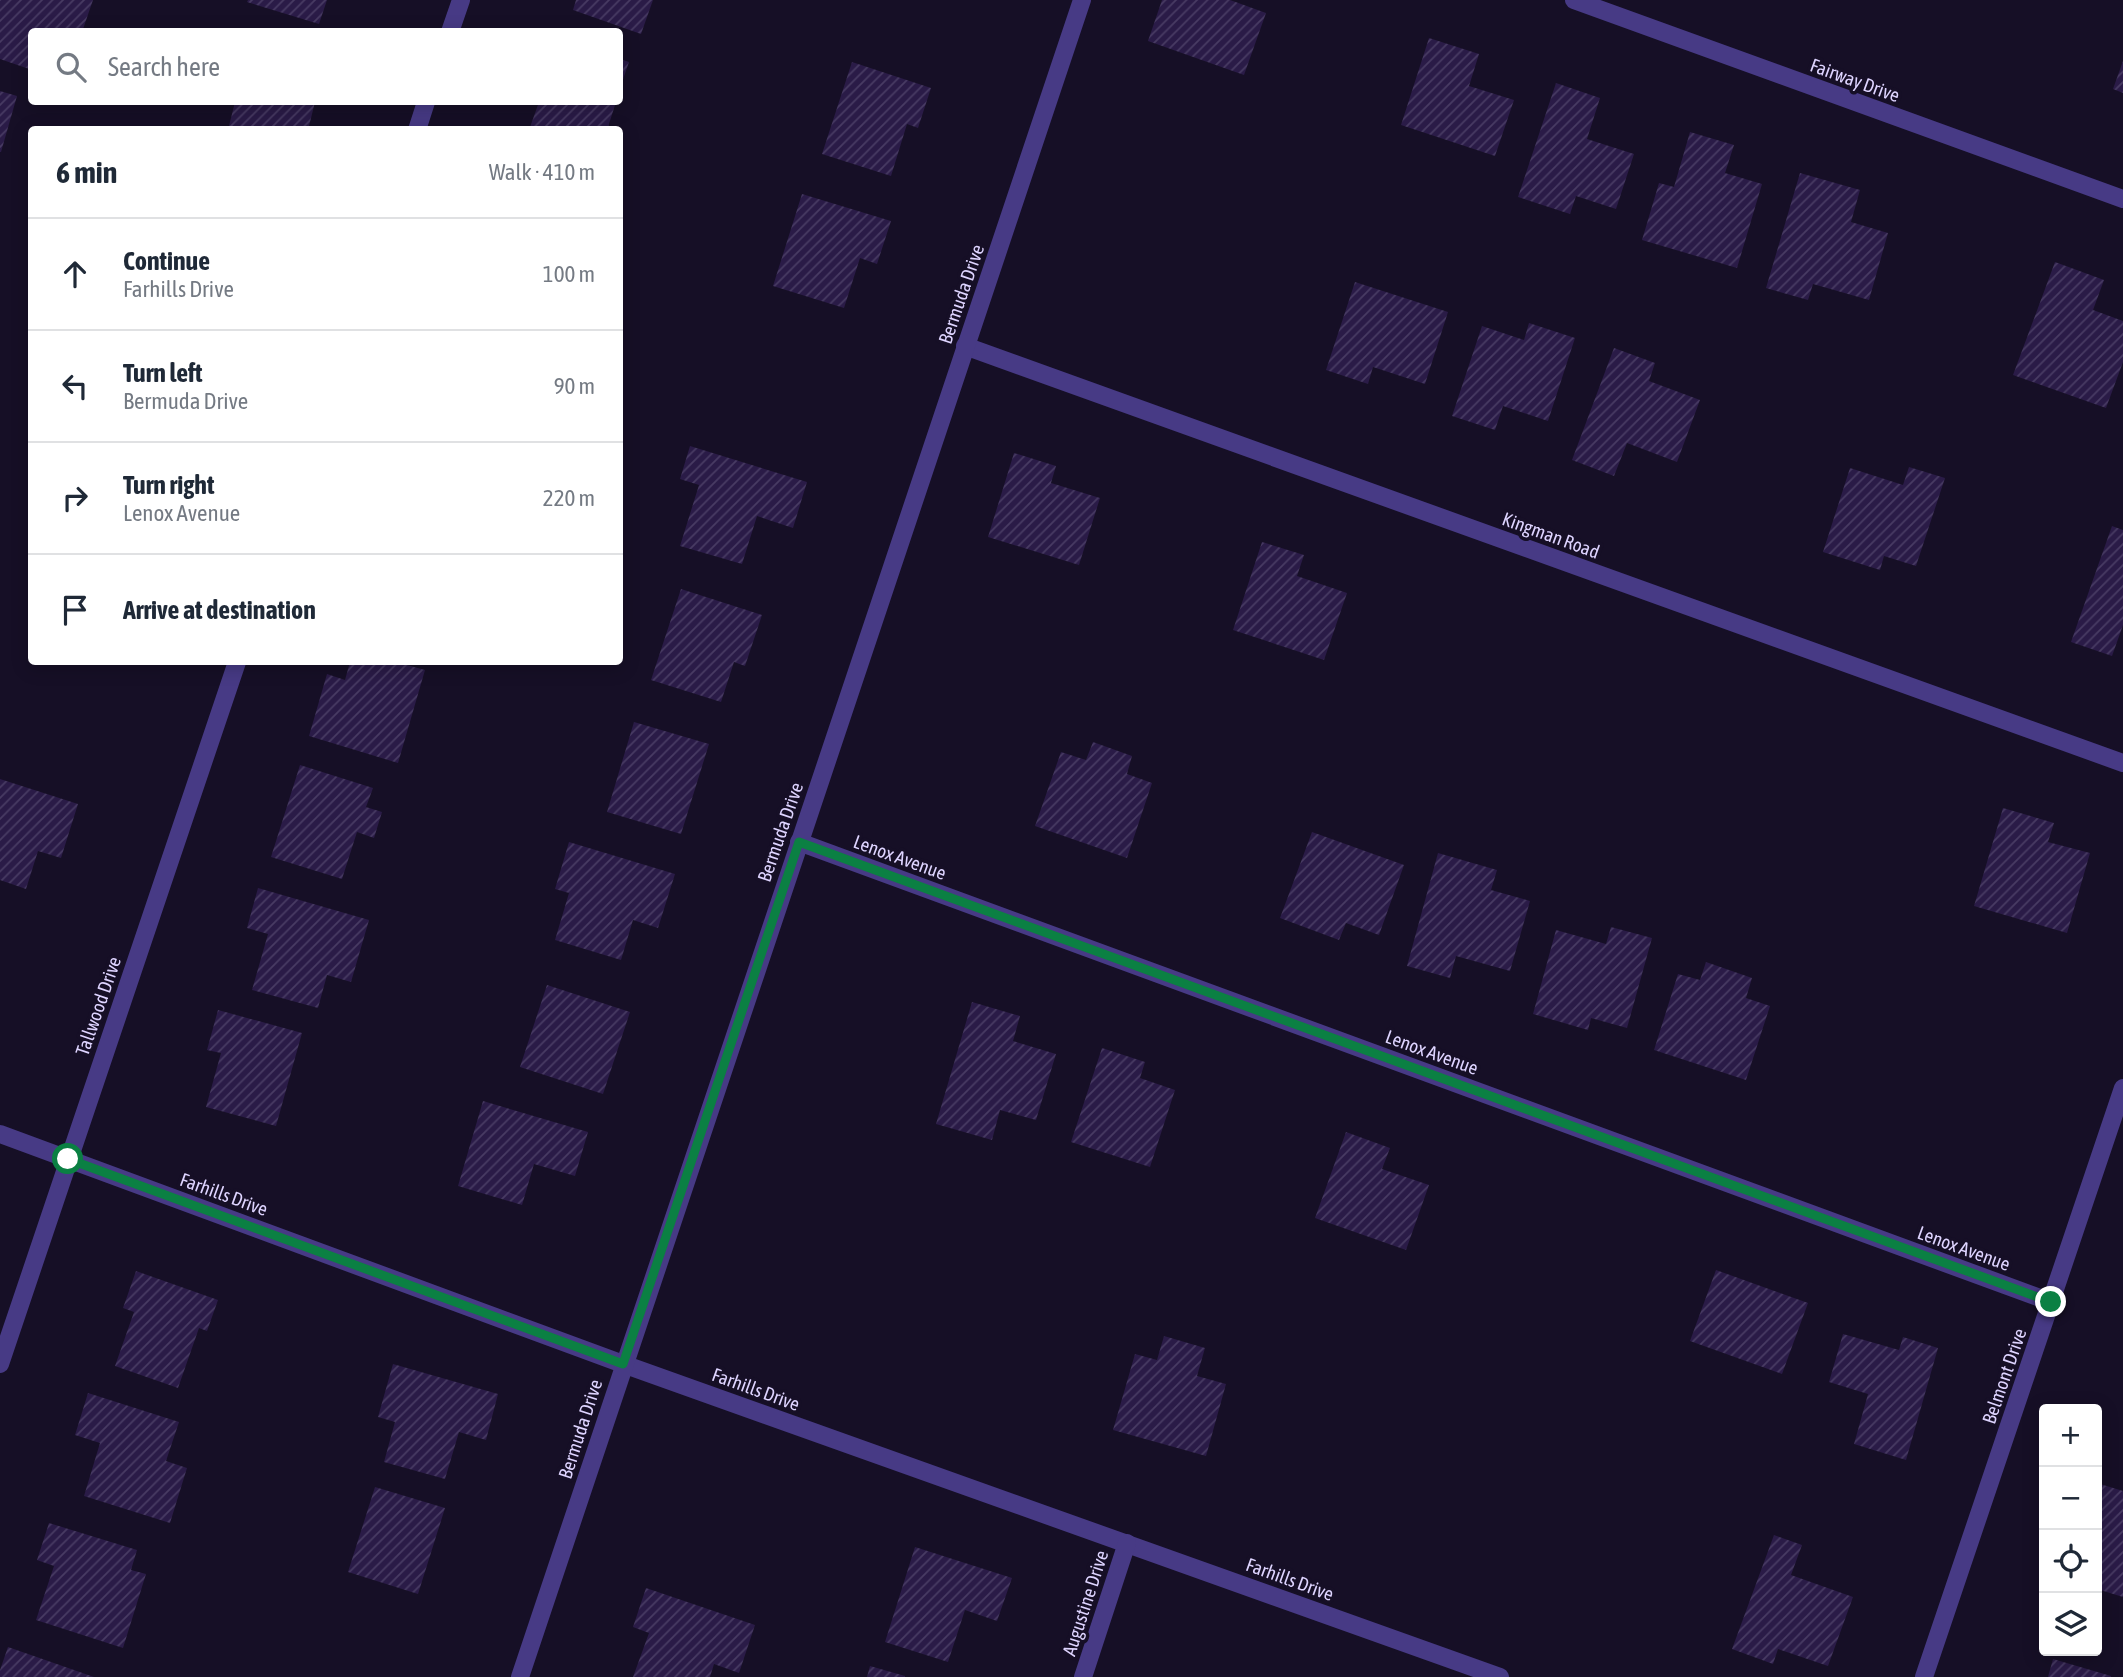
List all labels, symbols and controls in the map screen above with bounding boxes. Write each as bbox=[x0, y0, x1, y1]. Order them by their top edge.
search box bbox=[28, 28, 623, 105]
icon: search bbox=[52, 48, 90, 86]
text: Search here bbox=[108, 52, 220, 82]
street label: Fairway Drive bbox=[1807, 54, 1903, 106]
text: 6 min bbox=[56, 155, 117, 189]
text: Walk · 410 m bbox=[489, 159, 595, 185]
street label: Bermuda Drive bbox=[934, 242, 988, 346]
text: Continue bbox=[123, 246, 210, 276]
icon: ahead bbox=[56, 255, 94, 293]
text: 100 m bbox=[543, 261, 595, 287]
text: Farhills Drive bbox=[123, 276, 234, 302]
text: Turn left bbox=[123, 358, 203, 388]
icon: left bbox=[56, 367, 94, 405]
text: 90 m bbox=[554, 373, 595, 399]
text: Bermuda Drive bbox=[123, 388, 248, 414]
text: Turn right bbox=[123, 470, 214, 500]
icon: right bbox=[56, 479, 94, 517]
text: 220 m bbox=[543, 485, 595, 511]
text: Lenox Avenue bbox=[123, 500, 240, 526]
street label: Kingman Road bbox=[1499, 507, 1603, 563]
icon: arrive bbox=[56, 591, 94, 629]
text: Arrive at destination bbox=[123, 595, 316, 625]
street label: Bermuda Drive bbox=[753, 780, 807, 884]
street label: Lenox Avenue bbox=[851, 830, 949, 884]
street label: Tallwood Drive bbox=[71, 954, 125, 1058]
street label: Lenox Avenue bbox=[1383, 1025, 1481, 1079]
route start bbox=[52, 1143, 83, 1174]
street label: Farhills Drive bbox=[177, 1168, 271, 1220]
street label: Lenox Avenue bbox=[1915, 1221, 2013, 1275]
route end bbox=[2035, 1286, 2066, 1317]
street label: Belmont Drive bbox=[1977, 1325, 2031, 1427]
street label: Farhills Drive bbox=[709, 1363, 803, 1415]
street label: Bermuda Drive bbox=[554, 1376, 606, 1482]
map controls bbox=[2039, 1404, 2102, 1656]
button: + bbox=[2039, 1404, 2102, 1467]
button: − bbox=[2039, 1467, 2102, 1530]
button: locate bbox=[2039, 1530, 2102, 1593]
street label: Augustine Drive bbox=[1058, 1547, 1112, 1659]
street label: Farhills Drive bbox=[1243, 1553, 1337, 1605]
button: layers bbox=[2039, 1593, 2102, 1656]

